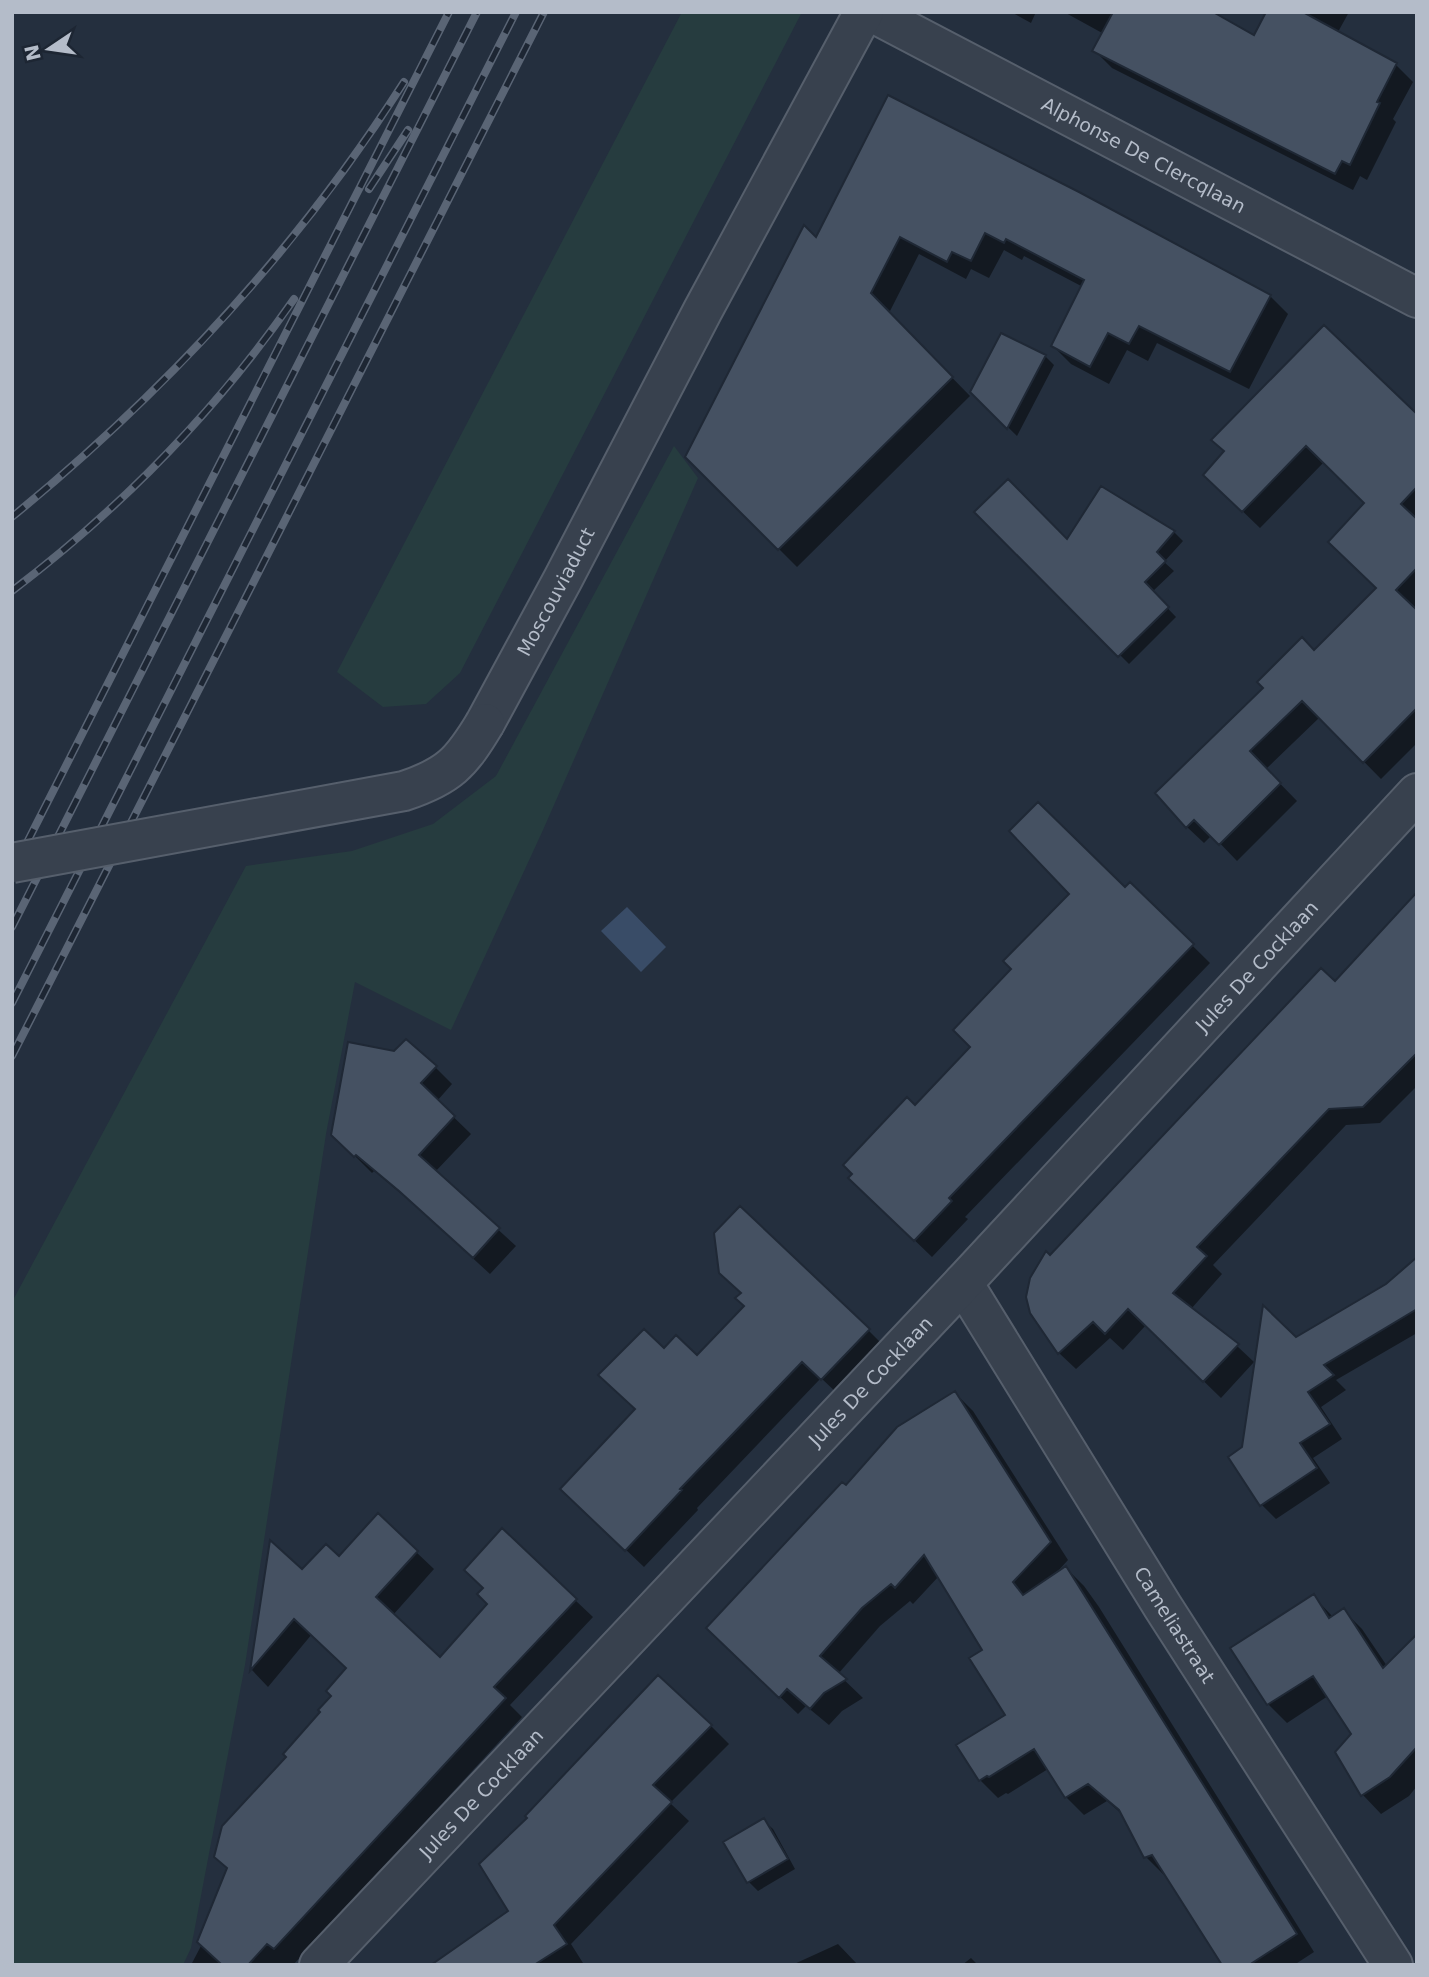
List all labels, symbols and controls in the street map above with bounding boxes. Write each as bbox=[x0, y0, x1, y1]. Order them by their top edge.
north arrow bbox=[14, 14, 84, 84]
text: N bbox=[20, 43, 45, 63]
street label: Alphonse De Clercqlaan bbox=[1038, 93, 1249, 217]
street label: Moscouviaduct bbox=[512, 524, 599, 660]
street label: Jules De Cocklaan bbox=[1190, 896, 1322, 1037]
street label: Jules De Cocklaan bbox=[803, 1312, 937, 1451]
street label: Cameliastraat bbox=[1130, 1563, 1220, 1687]
street label: Jules De Cocklaan bbox=[414, 1724, 547, 1863]

